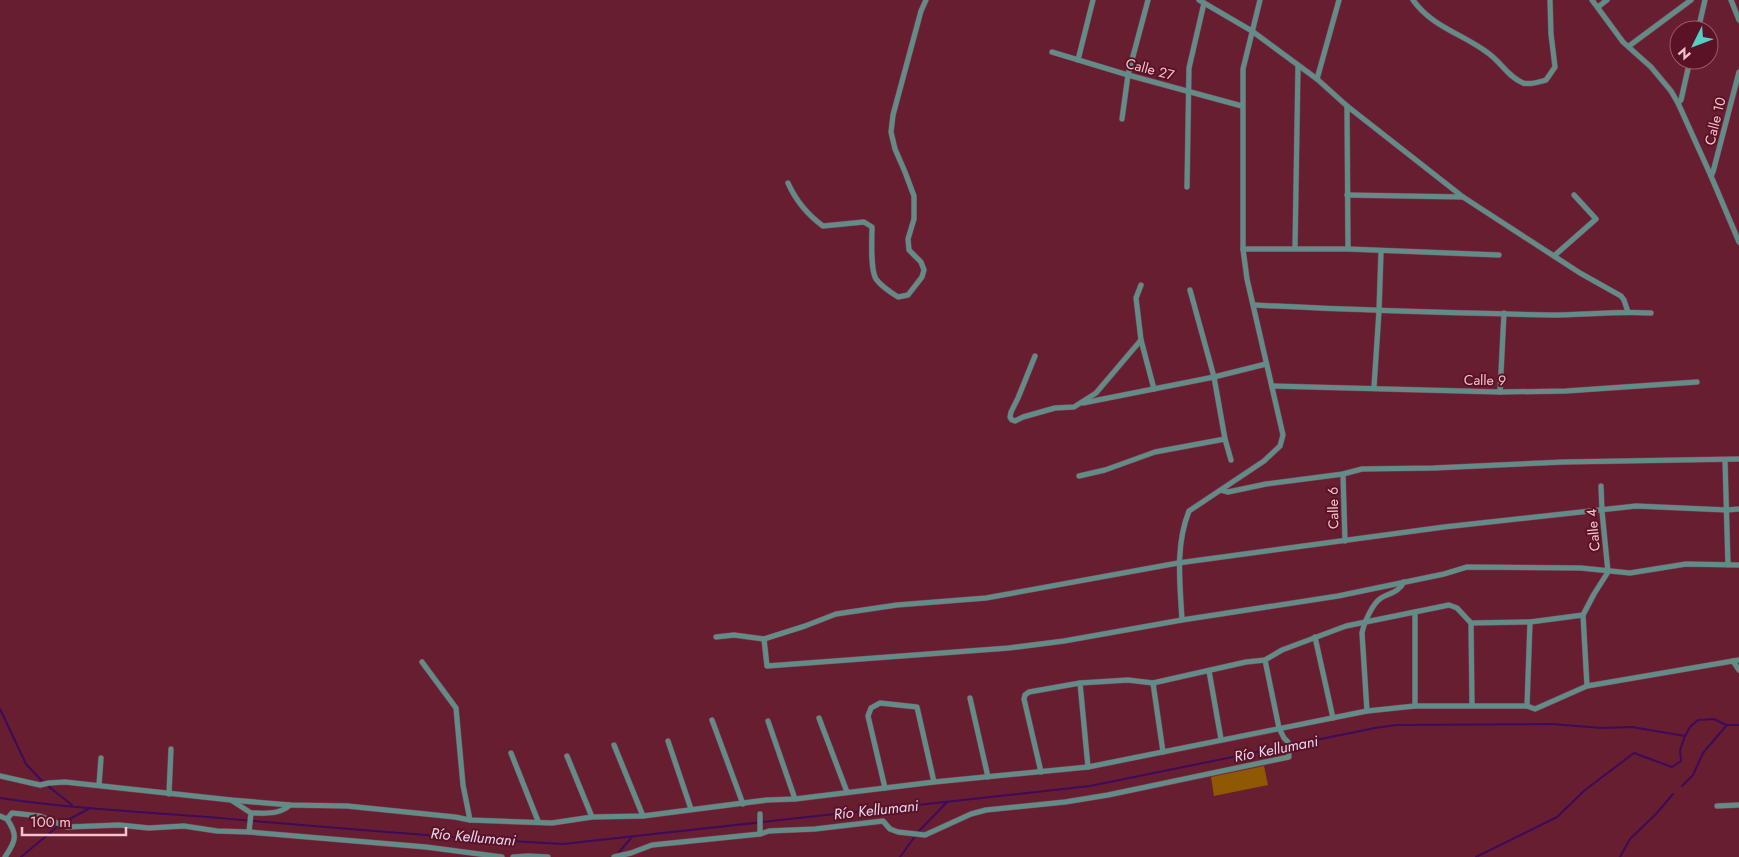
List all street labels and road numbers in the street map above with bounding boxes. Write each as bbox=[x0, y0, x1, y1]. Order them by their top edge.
street label: Calle 27 bbox=[1124, 53, 1177, 85]
street label: Calle 10 bbox=[1699, 95, 1731, 147]
street label: Calle 9 bbox=[1464, 370, 1506, 390]
street label: Calle 6 bbox=[1323, 487, 1343, 529]
street label: Calle 4 bbox=[1581, 508, 1605, 552]

